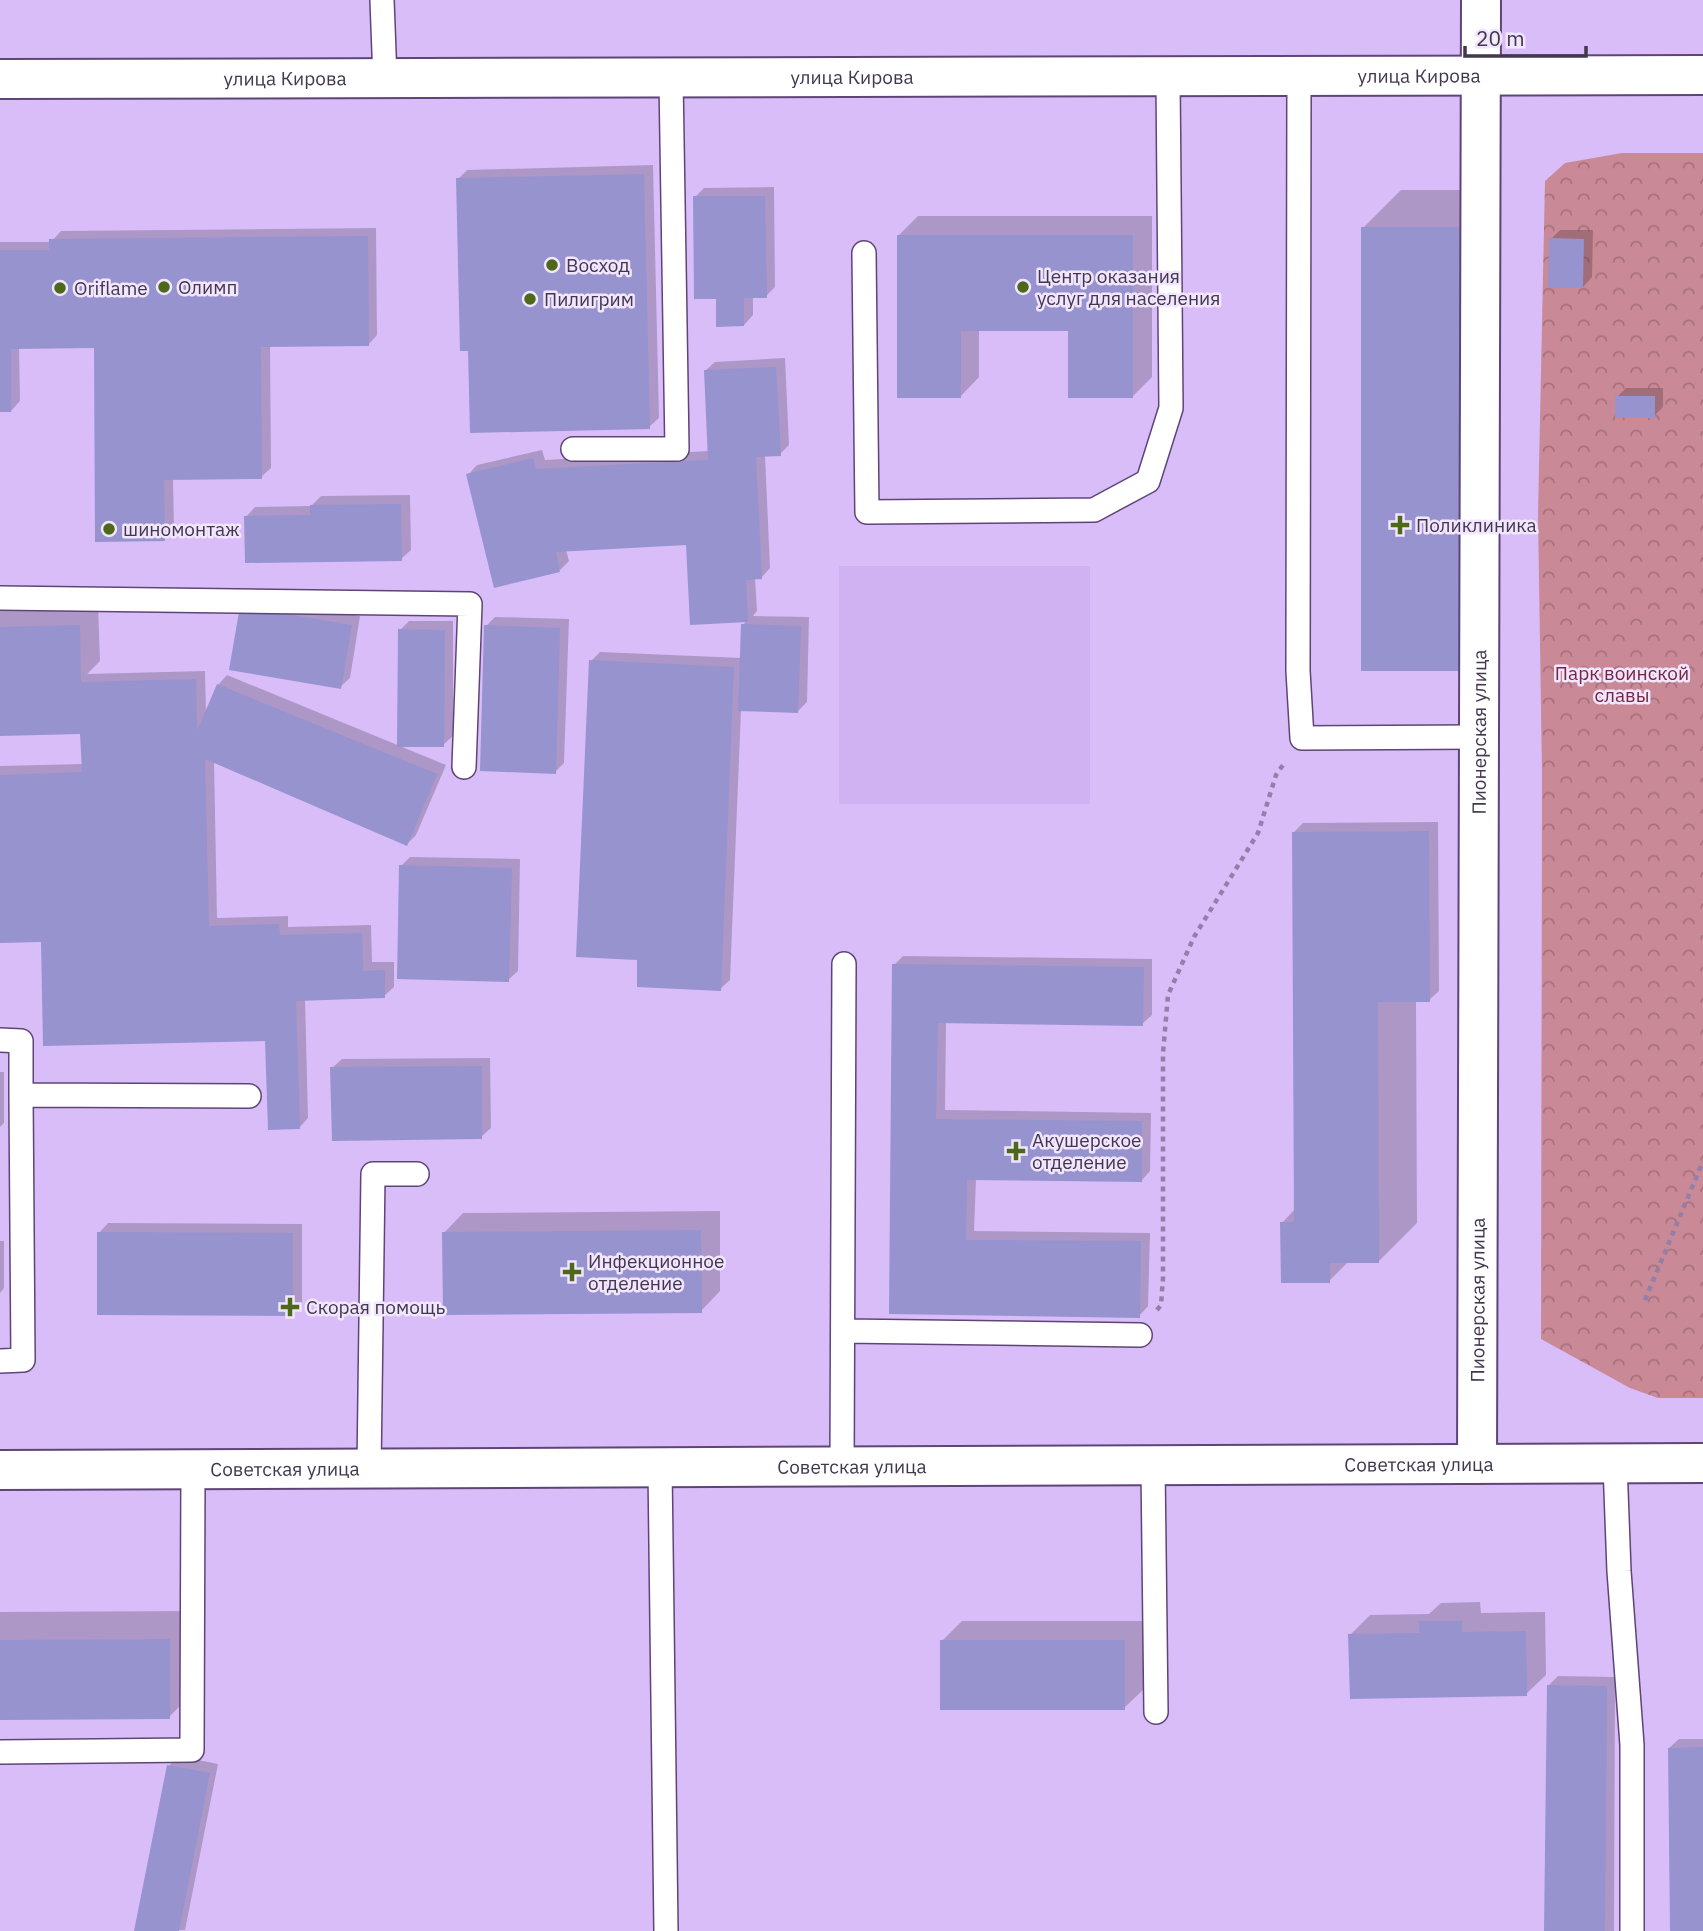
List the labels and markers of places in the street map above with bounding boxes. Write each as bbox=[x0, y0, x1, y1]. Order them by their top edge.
place label: Восход bbox=[566, 253, 630, 277]
marker: Восход bbox=[544, 257, 560, 273]
place label: Центр оказания услуг для населения bbox=[1037, 264, 1220, 310]
place label: Олимп bbox=[178, 275, 237, 299]
place label: Oriflame bbox=[74, 276, 148, 300]
marker: Олимп bbox=[156, 279, 172, 295]
marker: Центр оказания услуг для населения bbox=[1015, 279, 1031, 295]
marker: Oriflame bbox=[52, 280, 68, 296]
place label: Пилигрим bbox=[544, 287, 634, 311]
marker: Пилигрим bbox=[522, 291, 538, 307]
place label: Поликлиника bbox=[1416, 513, 1537, 537]
marker: Поликлиника bbox=[1390, 515, 1410, 535]
place label: шиномонтаж bbox=[123, 517, 240, 541]
marker: шиномонтаж bbox=[101, 521, 117, 537]
place label: Акушерское отделение bbox=[1032, 1128, 1142, 1174]
marker: Акушерское отделение bbox=[1006, 1141, 1026, 1161]
place label: Инфекционное отделение bbox=[588, 1249, 724, 1295]
marker: Инфекционное отделение bbox=[562, 1262, 582, 1282]
place label: Скорая помощь bbox=[306, 1295, 445, 1319]
marker: Скорая помощь bbox=[280, 1297, 300, 1317]

